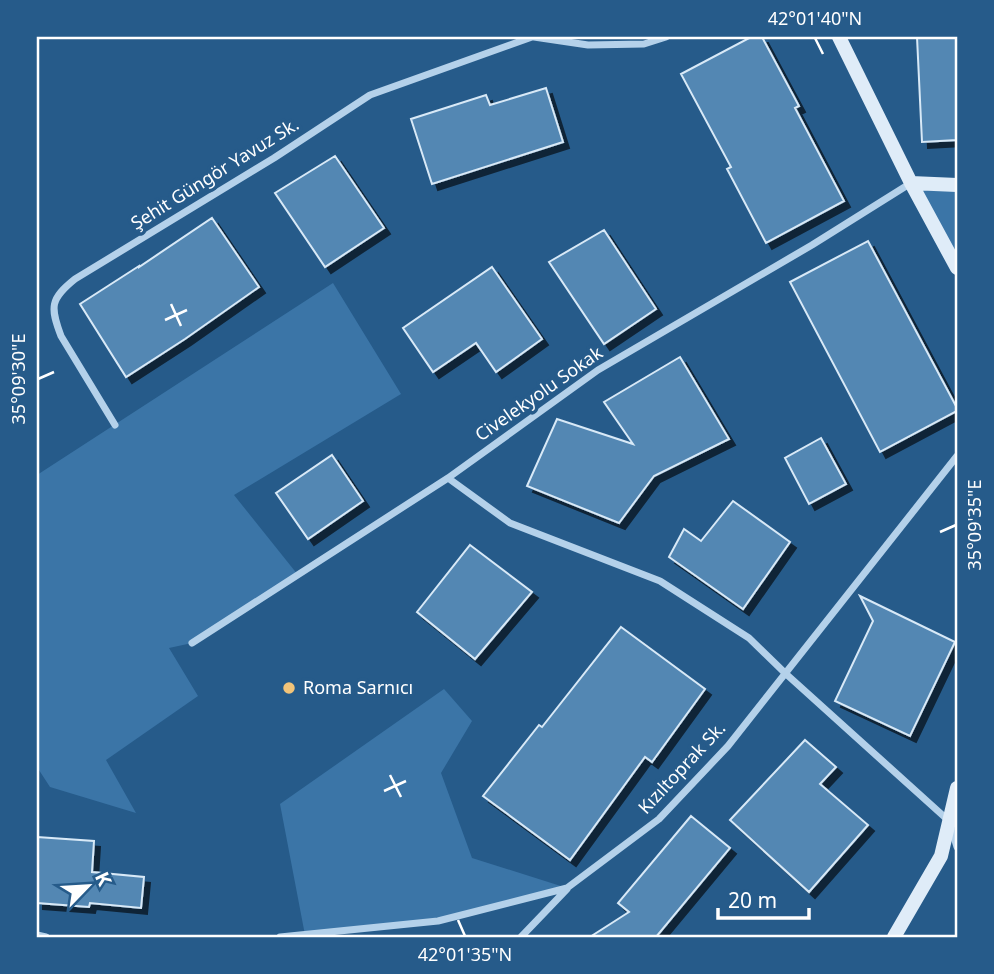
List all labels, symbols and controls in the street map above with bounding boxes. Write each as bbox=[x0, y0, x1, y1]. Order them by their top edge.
text: 42°01'40"N bbox=[768, 6, 862, 30]
street label: Şehit Güngör Yavuz Sk. bbox=[126, 112, 303, 235]
text: 35°09'30"E bbox=[6, 334, 30, 424]
street label: Civelekyolu Sokak bbox=[470, 340, 607, 446]
text: 35°09'35"E bbox=[962, 480, 986, 570]
place label: Roma Sarnıcı bbox=[303, 675, 413, 699]
marker: Roma Sarnıcı bbox=[281, 680, 297, 696]
street label: Kızıltoprak Sk. bbox=[632, 716, 730, 819]
north arrow bbox=[52, 852, 122, 922]
text: K bbox=[89, 868, 118, 890]
scale bar bbox=[718, 876, 808, 920]
text: 20 m bbox=[728, 886, 777, 914]
text: 42°01'35"N bbox=[418, 942, 512, 966]

